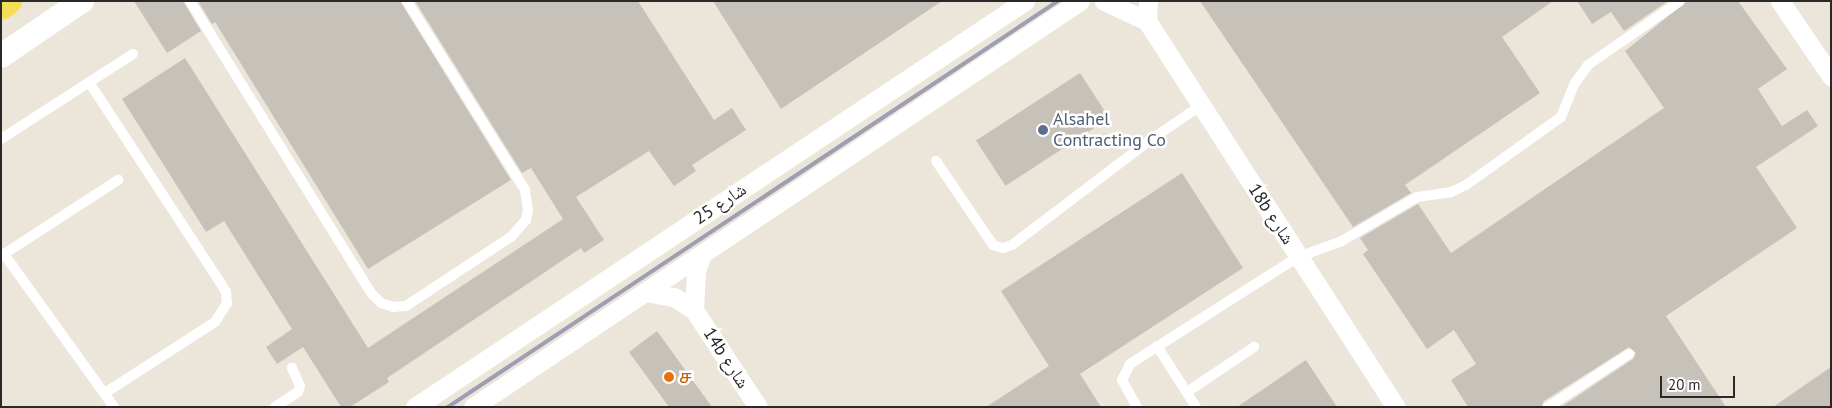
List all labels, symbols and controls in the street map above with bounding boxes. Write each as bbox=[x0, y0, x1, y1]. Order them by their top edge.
place label: Alsahel Contracting Co bbox=[1053, 109, 1166, 152]
marker: Alsahel Contracting Co bbox=[1037, 124, 1049, 136]
street label: شارع 25 bbox=[690, 179, 750, 229]
street label: 18b شارع bbox=[1243, 179, 1299, 249]
street label: 14b شارع bbox=[698, 323, 754, 393]
place label: ச bbox=[679, 366, 692, 388]
scale bar bbox=[1662, 366, 1737, 398]
marker: ச bbox=[663, 371, 675, 383]
text: 20 m bbox=[1668, 375, 1701, 394]

